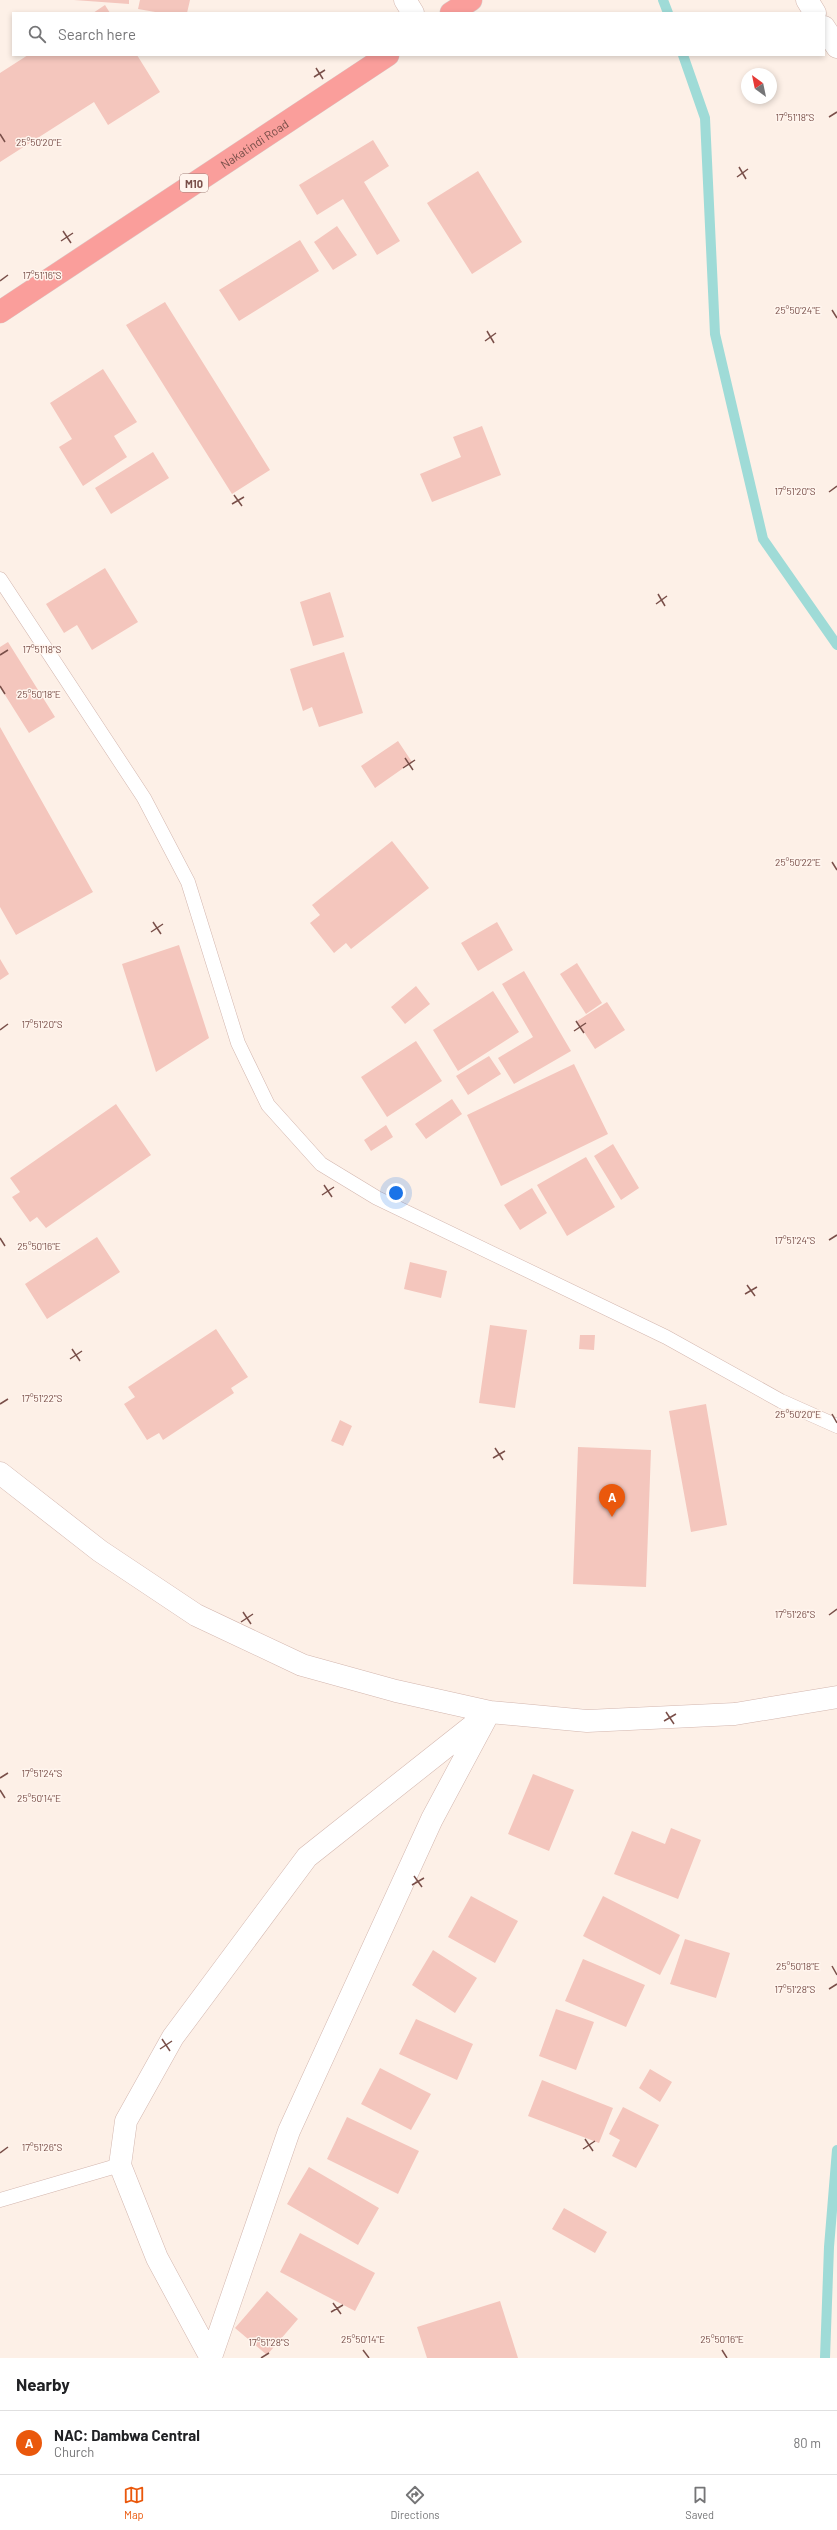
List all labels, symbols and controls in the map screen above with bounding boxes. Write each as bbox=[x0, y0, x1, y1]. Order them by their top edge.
search box bbox=[12, 12, 825, 56]
icon: search bbox=[26, 23, 48, 45]
text: Search here bbox=[58, 25, 136, 43]
north arrow bbox=[741, 68, 777, 104]
text: 17°51'18"S bbox=[776, 111, 815, 123]
street label: Nakatindi Road bbox=[218, 116, 291, 171]
text: 25°50'20"E bbox=[16, 136, 62, 148]
road number: M10 bbox=[180, 174, 208, 192]
text: 17°51'16"S bbox=[23, 269, 62, 281]
text: 25°50'24"E bbox=[775, 304, 821, 316]
text: 17°51'20"S bbox=[774, 485, 816, 497]
text: 17°51'18"S bbox=[23, 643, 62, 655]
text: 25°50'18"E bbox=[17, 688, 61, 700]
text: 25°50'22"E bbox=[775, 856, 821, 868]
text: 17°51'20"S bbox=[21, 1018, 63, 1030]
your location bbox=[386, 1183, 406, 1203]
text: 17°51'24"S bbox=[775, 1234, 816, 1246]
text: 25°50'16"E bbox=[17, 1240, 61, 1252]
text: 17°51'22"S bbox=[22, 1392, 63, 1404]
text: 25°50'20"E bbox=[775, 1408, 821, 1420]
pin: A bbox=[599, 1484, 625, 1517]
text: 17°51'26"S bbox=[775, 1608, 816, 1620]
text: 17°51'24"S bbox=[22, 1767, 63, 1779]
text: 25°50'14"E bbox=[17, 1792, 61, 1804]
text: 25°50'18"E bbox=[776, 1960, 820, 1972]
text: 17°51'28"S bbox=[775, 1983, 816, 1995]
text: 17°51'26"S bbox=[22, 2141, 63, 2153]
text: 25°50'14"E bbox=[341, 2333, 385, 2345]
text: 25°50'16"E bbox=[700, 2333, 744, 2345]
text: 17°51'28"S bbox=[249, 2336, 290, 2348]
text: Nearby bbox=[16, 2374, 70, 2394]
text: NAC: Dambwa Central bbox=[54, 2426, 200, 2444]
text: A bbox=[25, 2435, 33, 2451]
text: 80 m bbox=[794, 2435, 821, 2451]
text: Church bbox=[54, 2444, 94, 2460]
tab: Map bbox=[123, 2484, 145, 2521]
tab: Directions bbox=[390, 2484, 440, 2521]
tab: Saved bbox=[685, 2484, 714, 2521]

